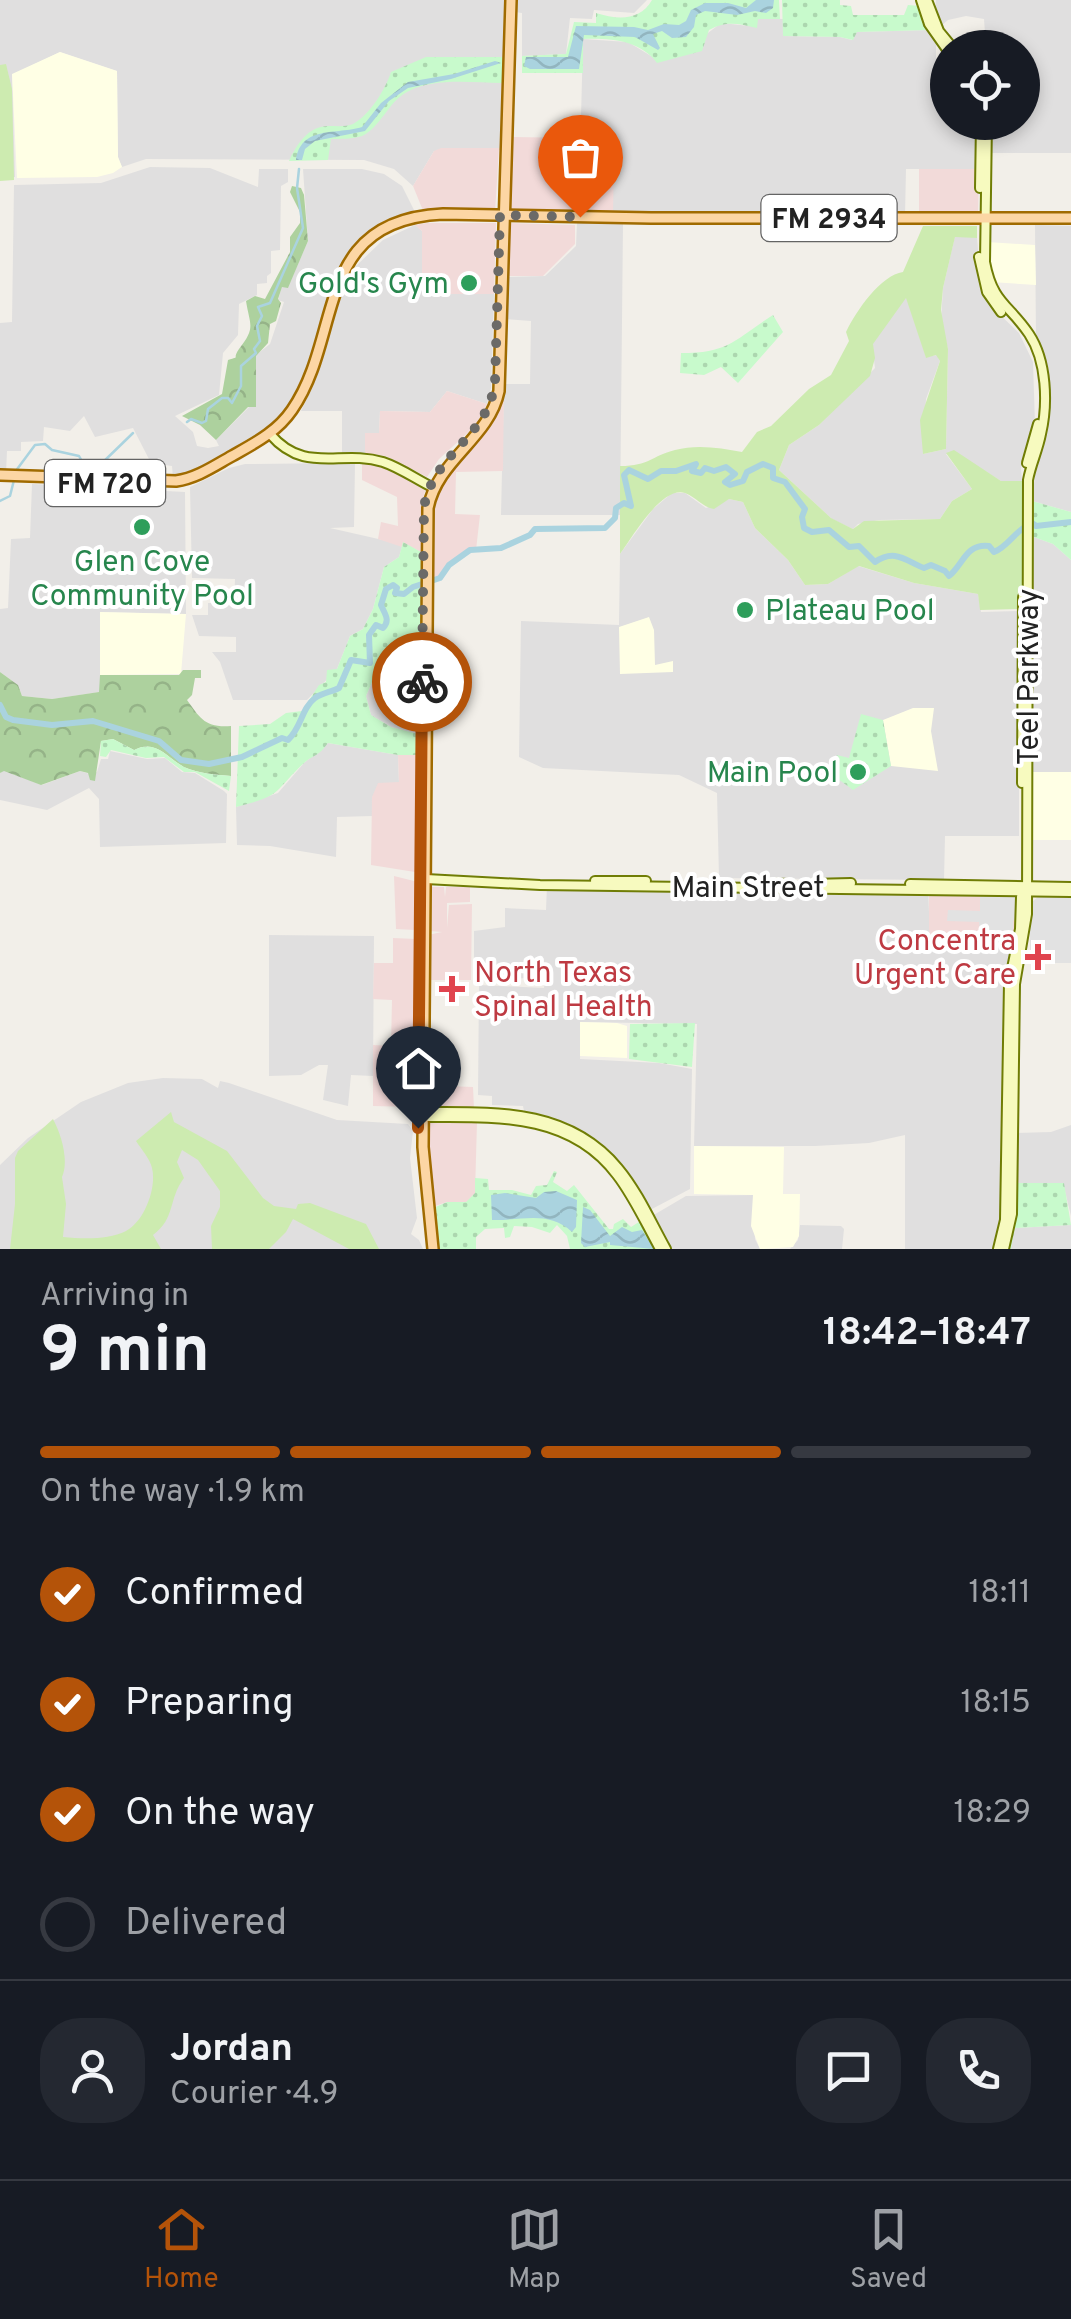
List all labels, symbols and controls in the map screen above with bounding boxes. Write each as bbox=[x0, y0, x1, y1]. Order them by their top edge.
map controls bbox=[930, 30, 1040, 140]
button: locate bbox=[930, 30, 1040, 140]
pin bbox=[538, 115, 623, 218]
icon: bag bbox=[553, 130, 608, 185]
road number: FM 2934 bbox=[762, 195, 896, 241]
place label: Gold's Gym bbox=[298, 267, 449, 304]
marker: Gold's Gym bbox=[458, 272, 480, 294]
road number: FM 720 bbox=[45, 460, 165, 506]
marker: Glen Cove Community Pool bbox=[131, 516, 153, 538]
place label: Glen Cove Community Pool bbox=[30, 545, 254, 616]
street label: Teel Parkway bbox=[1012, 589, 1049, 765]
place label: Plateau Pool bbox=[765, 594, 935, 631]
marker: Plateau Pool bbox=[734, 599, 756, 621]
courier bbox=[372, 632, 472, 732]
icon: bike bbox=[395, 655, 450, 710]
place label: Main Pool bbox=[707, 756, 838, 793]
marker: Main Pool bbox=[847, 761, 869, 783]
street label: Main Street bbox=[671, 871, 825, 908]
place label: Concentra Urgent Care bbox=[854, 924, 1016, 995]
marker: Concentra Urgent Care bbox=[1025, 944, 1051, 970]
place label: North Texas Spinal Health bbox=[474, 956, 653, 1027]
marker: North Texas Spinal Health bbox=[439, 976, 465, 1002]
pin bbox=[376, 1026, 461, 1129]
icon: home bbox=[391, 1041, 446, 1096]
text: Arriving in bbox=[40, 1277, 189, 1317]
text: 18:42–18:47 bbox=[823, 1310, 1031, 1359]
text: 9 min bbox=[40, 1313, 210, 1395]
text: On the way · 1.9 km bbox=[40, 1473, 305, 1513]
icon: check bbox=[40, 1567, 95, 1622]
text: Confirmed bbox=[125, 1570, 304, 1619]
text: 18:11 bbox=[968, 1574, 1031, 1614]
icon: check bbox=[40, 1677, 95, 1732]
text: Preparing bbox=[125, 1680, 294, 1729]
text: 18:15 bbox=[961, 1684, 1031, 1724]
icon: check bbox=[40, 1787, 95, 1842]
text: On the way bbox=[125, 1790, 315, 1839]
text: 18:29 bbox=[954, 1794, 1031, 1834]
text: Delivered bbox=[125, 1900, 287, 1949]
button: person bbox=[40, 2018, 145, 2123]
button: chat bbox=[796, 2018, 901, 2123]
button: phone bbox=[926, 2018, 1031, 2123]
text: Jordan bbox=[170, 2026, 293, 2075]
text: Courier · 4.9 bbox=[170, 2075, 339, 2115]
tab: Home bbox=[144, 2202, 218, 2298]
tab: Map bbox=[507, 2202, 562, 2298]
tab: Saved bbox=[850, 2202, 927, 2298]

